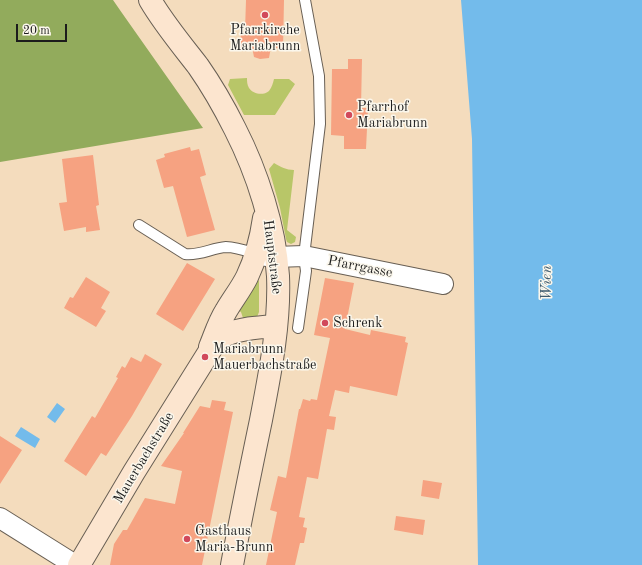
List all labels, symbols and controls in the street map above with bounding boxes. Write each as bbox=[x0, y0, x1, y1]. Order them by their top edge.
marker: Pfarrkirche Mariabrunn bbox=[260, 10, 270, 20]
scale bar bbox=[18, 16, 69, 42]
place label: Pfarrkirche Mariabrunn bbox=[230, 22, 300, 54]
text: 20 m bbox=[23, 25, 50, 37]
place label: Pfarrhof Mariabrunn bbox=[357, 99, 428, 132]
marker: Pfarrhof Mariabrunn bbox=[344, 110, 354, 120]
street label: Hauptstraße bbox=[259, 219, 285, 295]
street label: Pfarrgasse bbox=[326, 252, 394, 282]
water label: Wien bbox=[538, 265, 556, 301]
place label: Schrenk bbox=[333, 315, 382, 331]
marker: Schrenk bbox=[320, 318, 330, 328]
place label: Mariabrunn Mauerbachstraße bbox=[213, 341, 317, 374]
marker: Mariabrunn Mauerbachstraße bbox=[200, 352, 210, 362]
street label: Mauerbachstraße bbox=[110, 409, 178, 507]
place label: Gasthaus Maria-Brunn bbox=[195, 523, 273, 556]
marker: Gasthaus Maria-Brunn bbox=[182, 534, 192, 544]

